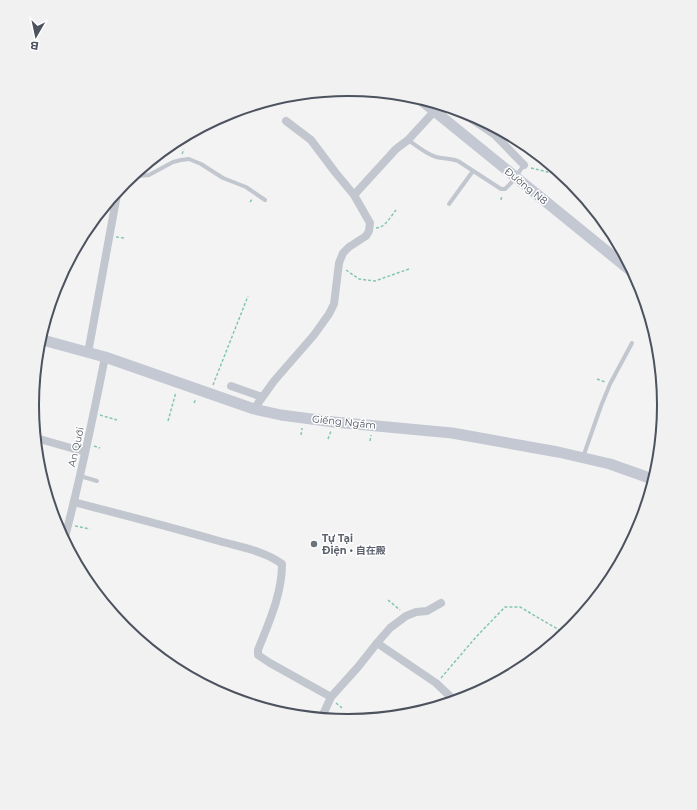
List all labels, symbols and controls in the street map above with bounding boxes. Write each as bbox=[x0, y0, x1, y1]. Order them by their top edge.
north arrow bbox=[16, 16, 56, 56]
text: B bbox=[29, 38, 40, 53]
street label: Đường N8 bbox=[502, 165, 550, 207]
street label: Giếng Ngầm bbox=[311, 412, 377, 432]
street label: An Quới bbox=[65, 426, 87, 468]
place label: Tự Tại Điện • 自在殿 bbox=[322, 532, 386, 557]
marker: Tự Tại Điện • 自在殿 bbox=[309, 539, 319, 549]

